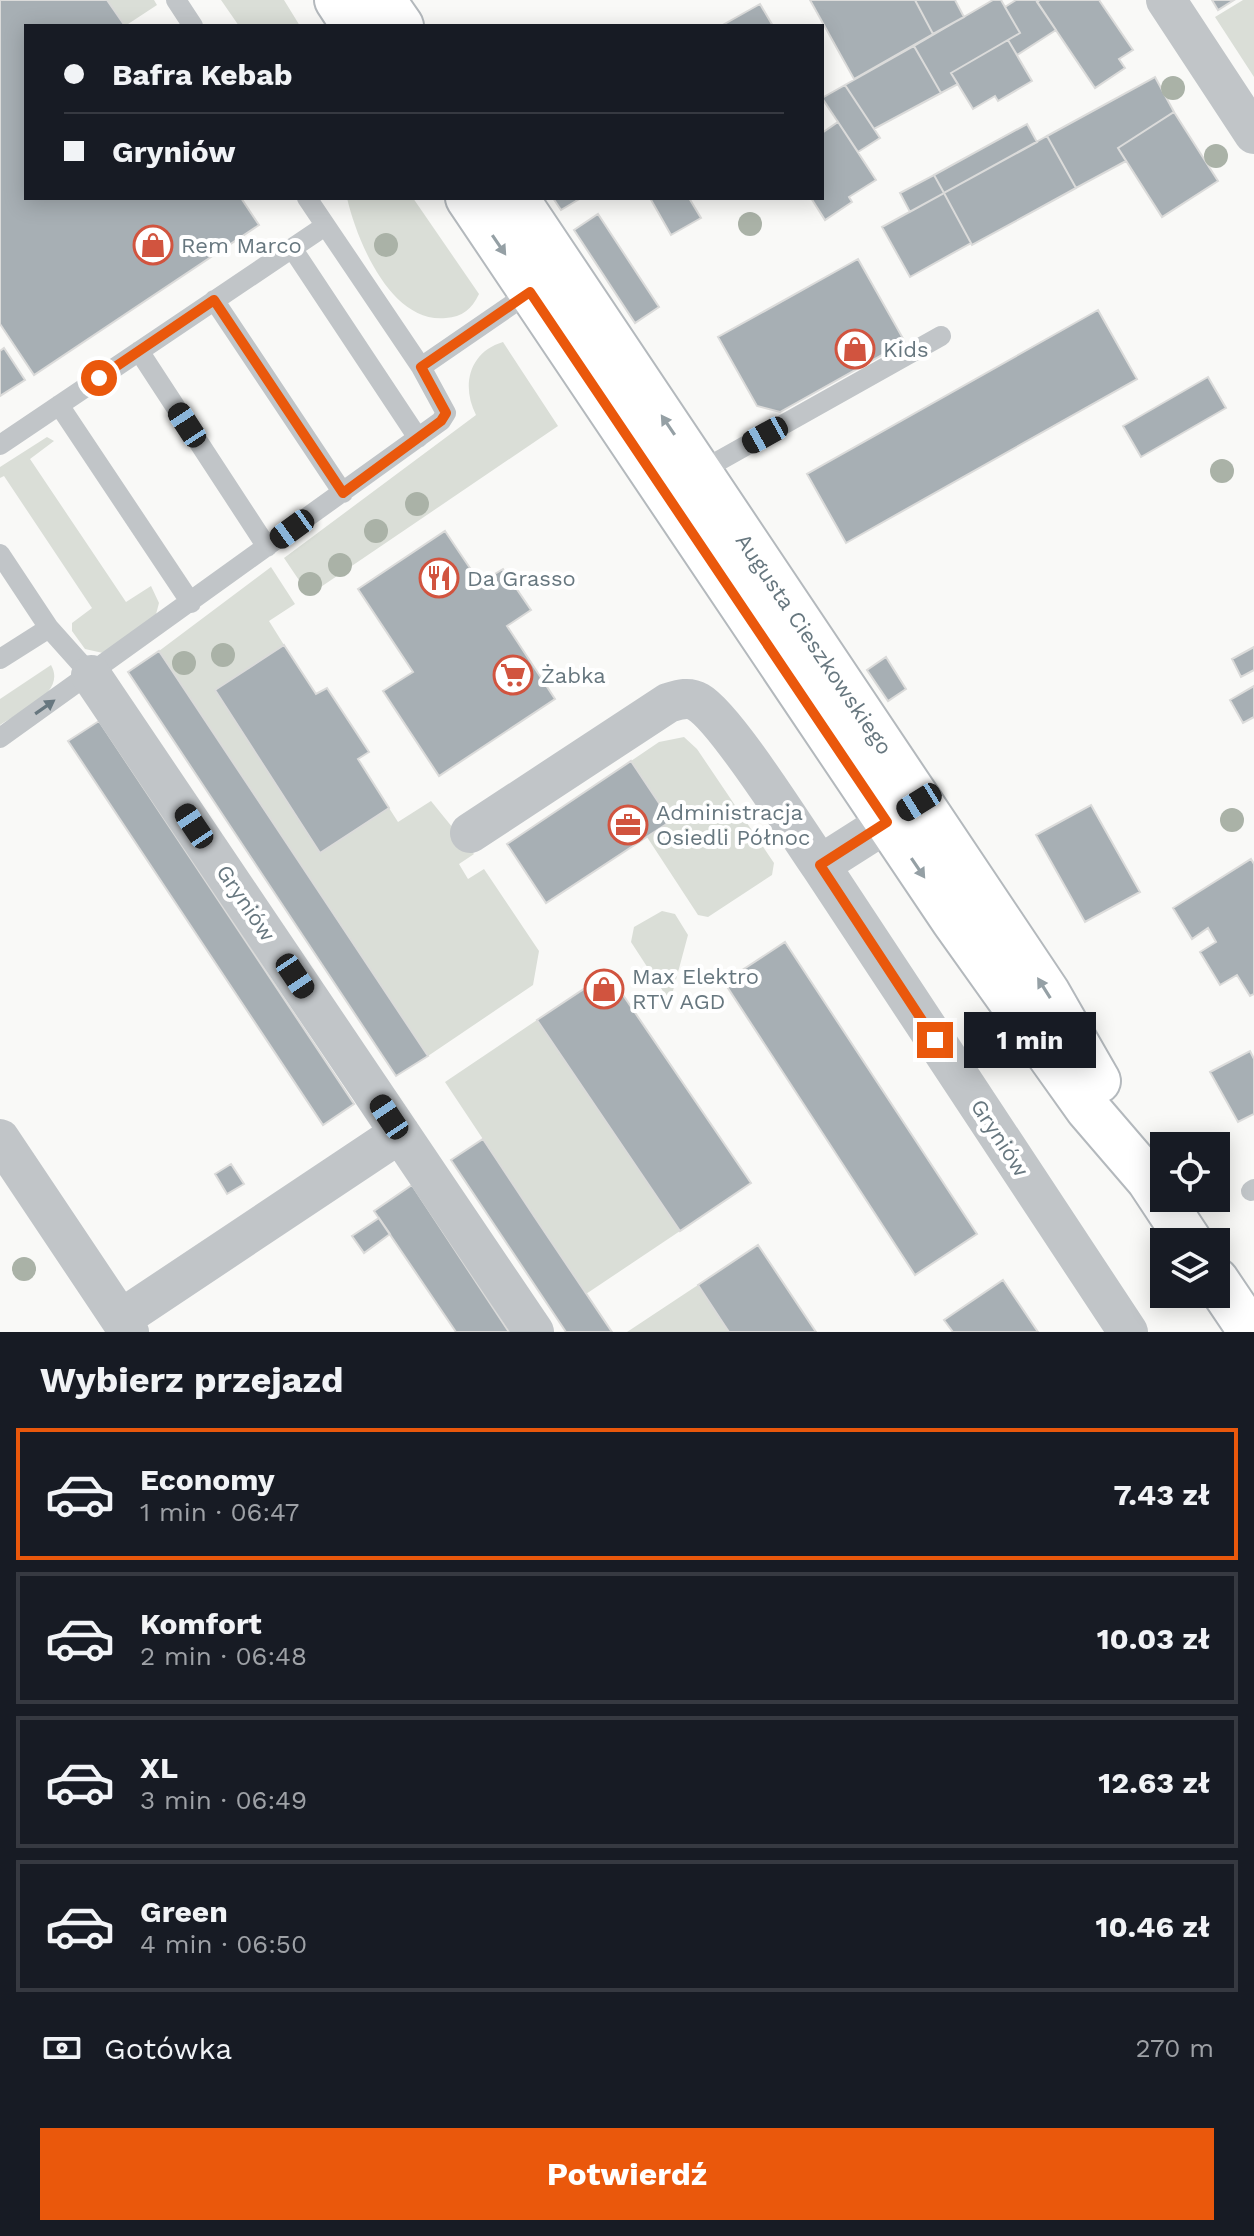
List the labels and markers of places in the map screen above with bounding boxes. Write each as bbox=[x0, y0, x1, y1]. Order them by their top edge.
shop icon: Rem Marco bbox=[132, 224, 174, 266]
place label: Rem Marco bbox=[181, 233, 302, 258]
shop icon: Kids bbox=[834, 328, 876, 370]
place label: Kids bbox=[883, 337, 929, 362]
restaurant icon: Da Grasso bbox=[418, 557, 460, 599]
place label: Da Grasso bbox=[467, 566, 576, 591]
supermarket icon: Żabka bbox=[492, 654, 534, 696]
place label: Żabka bbox=[541, 663, 606, 688]
place label: Administracja Osiedli Północ bbox=[656, 800, 810, 850]
office icon: Administracja Osiedli Północ bbox=[607, 804, 649, 846]
place label: Max Elektro RTV AGD bbox=[632, 964, 759, 1014]
shop icon: Max Elektro RTV AGD bbox=[583, 968, 625, 1010]

